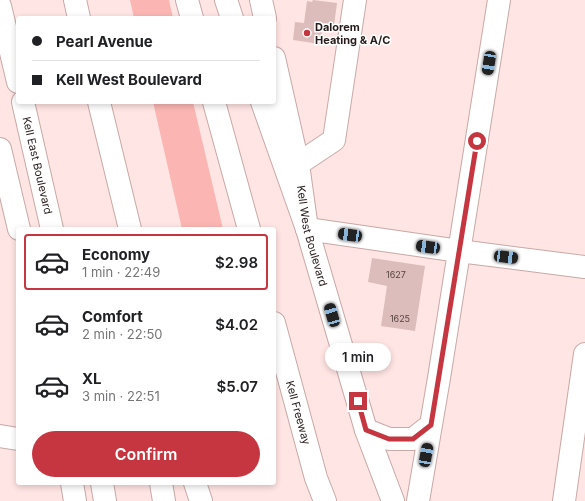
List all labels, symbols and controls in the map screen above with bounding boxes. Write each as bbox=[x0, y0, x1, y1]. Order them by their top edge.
place label: Dalorem Heating & A/C bbox=[315, 20, 390, 47]
marker: Dalorem Heating & A/C bbox=[302, 28, 312, 38]
text: Pearl Avenue bbox=[56, 32, 153, 51]
car bbox=[481, 50, 497, 76]
text: Kell West Boulevard bbox=[56, 70, 202, 89]
street label: Kell East Boulevard bbox=[20, 115, 55, 215]
route start bbox=[468, 132, 486, 150]
street label: Kell West Boulevard bbox=[294, 185, 330, 288]
car bbox=[337, 227, 363, 243]
car bbox=[415, 239, 441, 255]
icon: car bbox=[34, 244, 70, 280]
text: Economy bbox=[82, 245, 150, 264]
car bbox=[493, 250, 519, 264]
text: $2.98 bbox=[215, 253, 258, 272]
text: 1 min · 22:49 bbox=[82, 264, 160, 280]
house number: 1627 bbox=[386, 269, 406, 280]
car bbox=[323, 302, 341, 328]
icon: car bbox=[34, 306, 70, 342]
text: Comfort bbox=[82, 307, 143, 326]
house number: 1625 bbox=[390, 313, 410, 324]
text: $4.02 bbox=[215, 315, 258, 334]
text: 2 min · 22:50 bbox=[82, 326, 163, 342]
callout: 1 min bbox=[325, 343, 391, 371]
text: 1 min bbox=[342, 349, 374, 365]
icon: car bbox=[34, 368, 70, 404]
text: XL bbox=[82, 369, 102, 388]
text: $5.07 bbox=[217, 377, 258, 396]
street label: Kell Freeway bbox=[283, 379, 314, 446]
text: 3 min · 22:51 bbox=[82, 388, 160, 404]
route end bbox=[349, 392, 367, 410]
button: Confirm bbox=[32, 431, 260, 477]
car bbox=[418, 442, 434, 468]

